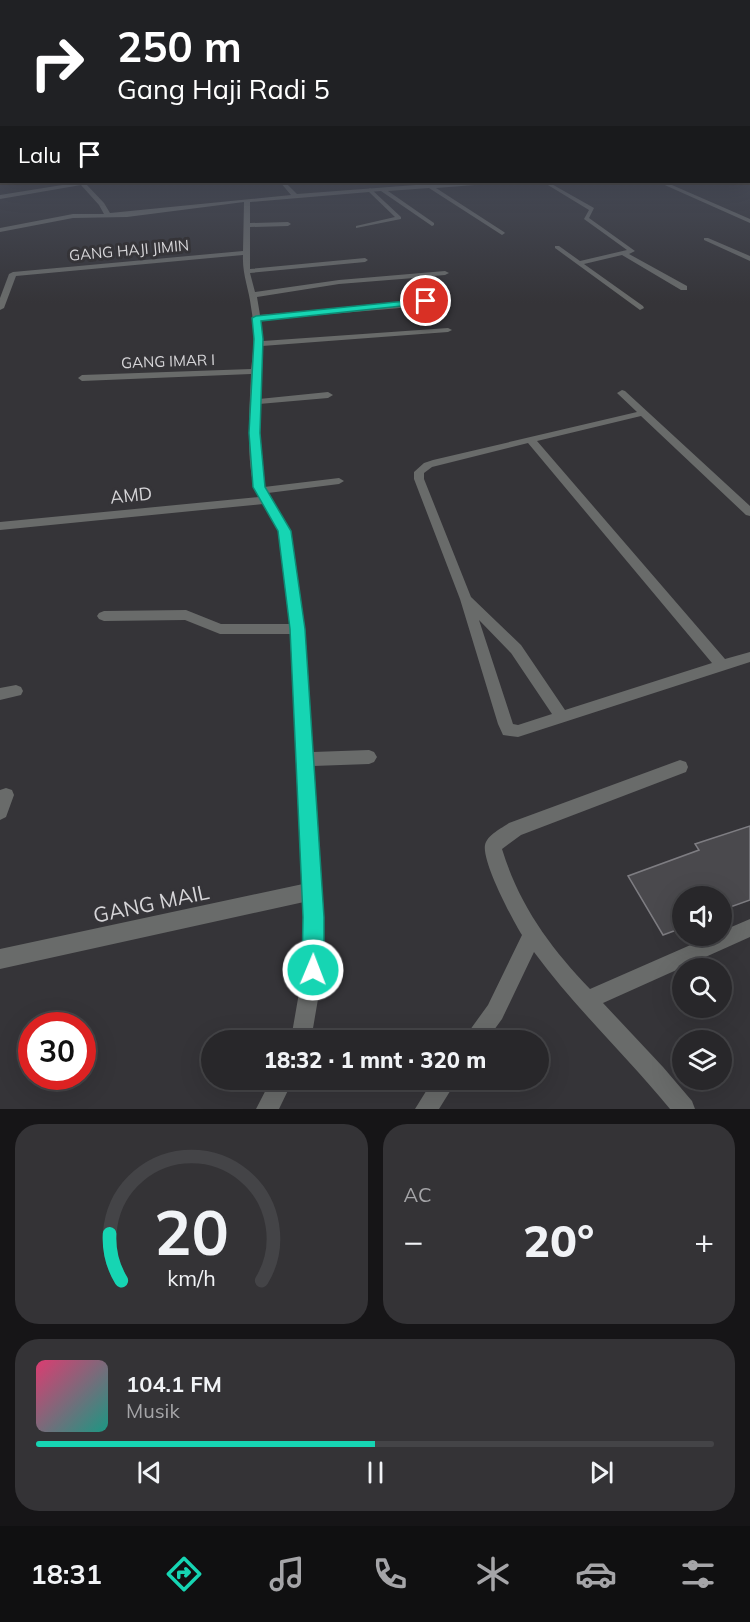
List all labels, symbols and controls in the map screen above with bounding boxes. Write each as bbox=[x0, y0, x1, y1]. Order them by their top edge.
text: 250 m bbox=[117, 20, 242, 73]
icon: right bbox=[18, 24, 96, 102]
text: Gang Haji Radi 5 bbox=[117, 72, 330, 106]
icon: arrive bbox=[73, 138, 106, 171]
text: Lalu bbox=[18, 141, 61, 169]
street label: GANG HAJI JIMIN bbox=[68, 235, 190, 265]
pin bbox=[400, 275, 451, 326]
icon: arrive bbox=[409, 284, 442, 317]
street label: GANG IMAR I bbox=[121, 350, 215, 372]
street label: AMD bbox=[109, 481, 153, 509]
street label: GANG MAIL bbox=[91, 878, 212, 928]
map controls bbox=[672, 886, 732, 1090]
button: sound bbox=[672, 886, 732, 946]
position arrow bbox=[281, 938, 345, 1002]
button: search bbox=[672, 958, 732, 1018]
speed limit sign: 30 bbox=[18, 1012, 96, 1090]
button: layers bbox=[672, 1030, 732, 1090]
text: 18:32 · 1 mnt · 320 m bbox=[264, 1046, 486, 1074]
text: AC bbox=[404, 1182, 432, 1207]
text: 20 bbox=[154, 1192, 229, 1271]
text: 20° bbox=[523, 1212, 594, 1268]
text: − bbox=[404, 1220, 423, 1261]
text: + bbox=[694, 1220, 714, 1261]
text: km/h bbox=[167, 1264, 215, 1291]
text: 104.1 FM bbox=[126, 1370, 222, 1398]
text: Musik bbox=[126, 1398, 180, 1423]
icon: previous bbox=[133, 1456, 166, 1489]
icon: pause bbox=[359, 1456, 392, 1489]
icon: next bbox=[585, 1456, 618, 1489]
icon: directions bbox=[163, 1553, 205, 1595]
icon: music bbox=[266, 1553, 308, 1595]
icon: phone bbox=[369, 1553, 411, 1595]
icon: climate bbox=[472, 1553, 514, 1595]
icon: car bbox=[575, 1553, 617, 1595]
icon: filters bbox=[677, 1553, 719, 1595]
text: 18:31 bbox=[30, 1557, 102, 1591]

